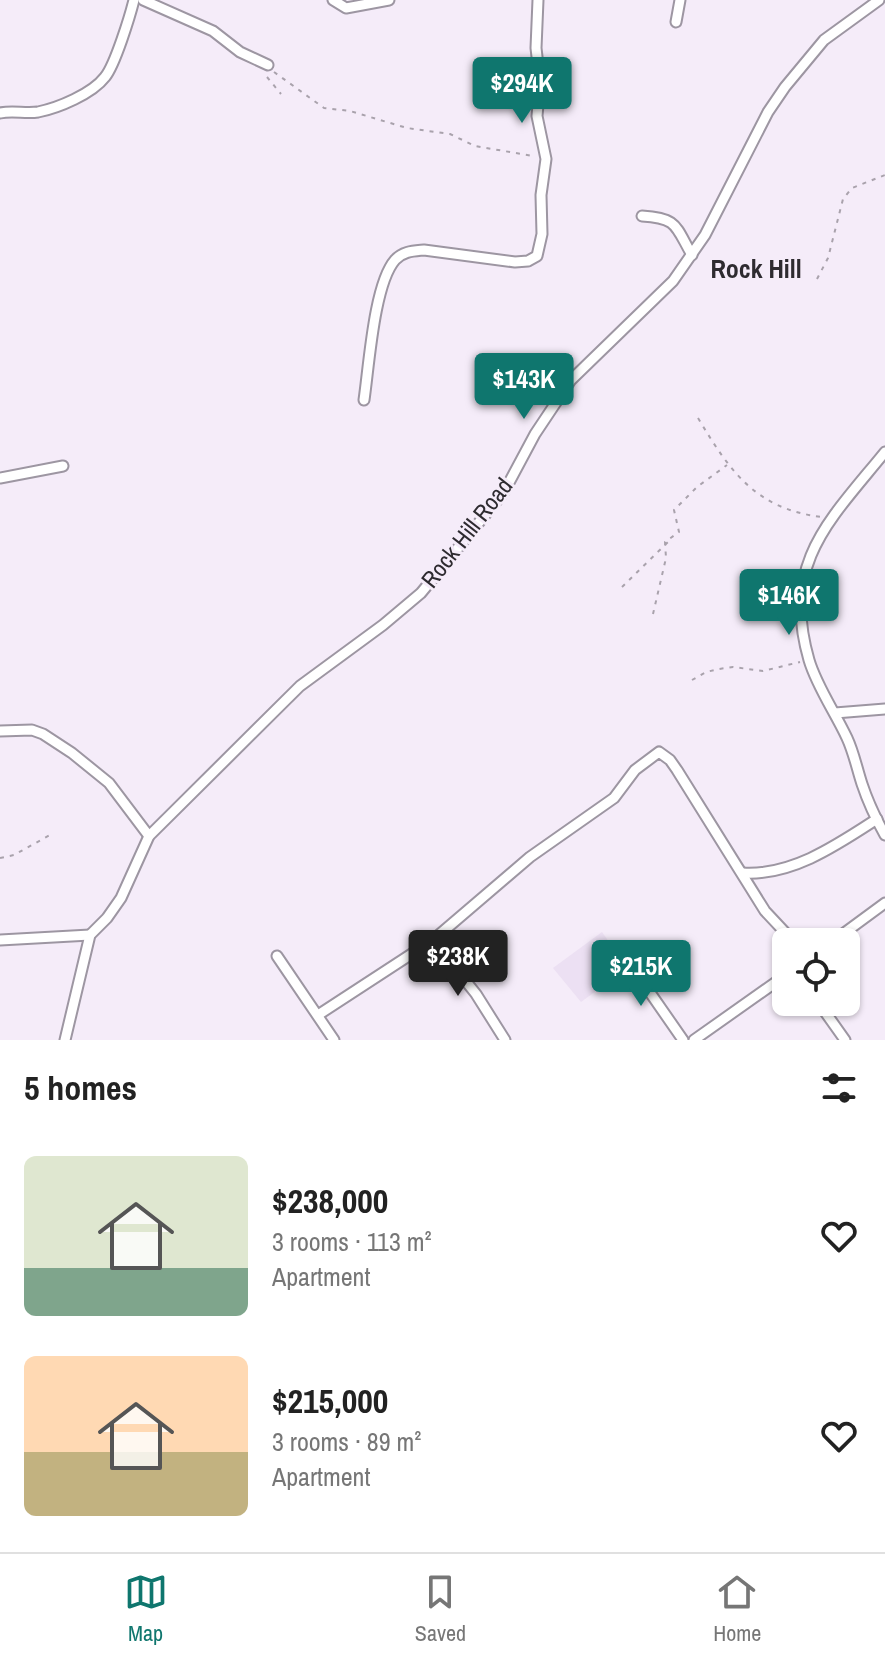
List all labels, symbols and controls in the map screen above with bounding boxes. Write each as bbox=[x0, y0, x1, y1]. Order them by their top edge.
pin: $294K bbox=[466, 57, 578, 125]
text: $294K bbox=[491, 65, 553, 100]
district label: Rock Hill bbox=[710, 251, 802, 286]
pin: $143K bbox=[468, 353, 580, 421]
text: $143K bbox=[493, 361, 555, 396]
street label: Rock Hill Road bbox=[413, 471, 519, 594]
pin: $146K bbox=[733, 569, 845, 637]
text: $146K bbox=[758, 577, 820, 612]
map controls bbox=[772, 928, 860, 1016]
button: locate bbox=[772, 928, 860, 1016]
pin: $238K bbox=[402, 930, 514, 998]
text: $238K bbox=[427, 938, 489, 973]
pin: $215K bbox=[585, 940, 697, 1008]
text: $215K bbox=[610, 948, 672, 983]
text: 5 homes bbox=[24, 1065, 137, 1111]
icon: filters bbox=[817, 1066, 861, 1110]
text: $238,000 bbox=[272, 1178, 388, 1224]
icon: home bbox=[88, 1188, 184, 1284]
icon: heart bbox=[817, 1214, 861, 1258]
text: 3 rooms · 113 m² bbox=[272, 1224, 432, 1259]
text: Apartment bbox=[272, 1259, 370, 1294]
text: $215,000 bbox=[272, 1378, 388, 1424]
icon: home bbox=[88, 1388, 184, 1484]
icon: heart bbox=[817, 1414, 861, 1458]
text: 3 rooms · 89 m² bbox=[272, 1424, 421, 1459]
text: Apartment bbox=[272, 1459, 370, 1494]
tab: Map bbox=[124, 1570, 168, 1648]
tab: Saved bbox=[415, 1570, 466, 1648]
tab: Home bbox=[713, 1570, 761, 1648]

